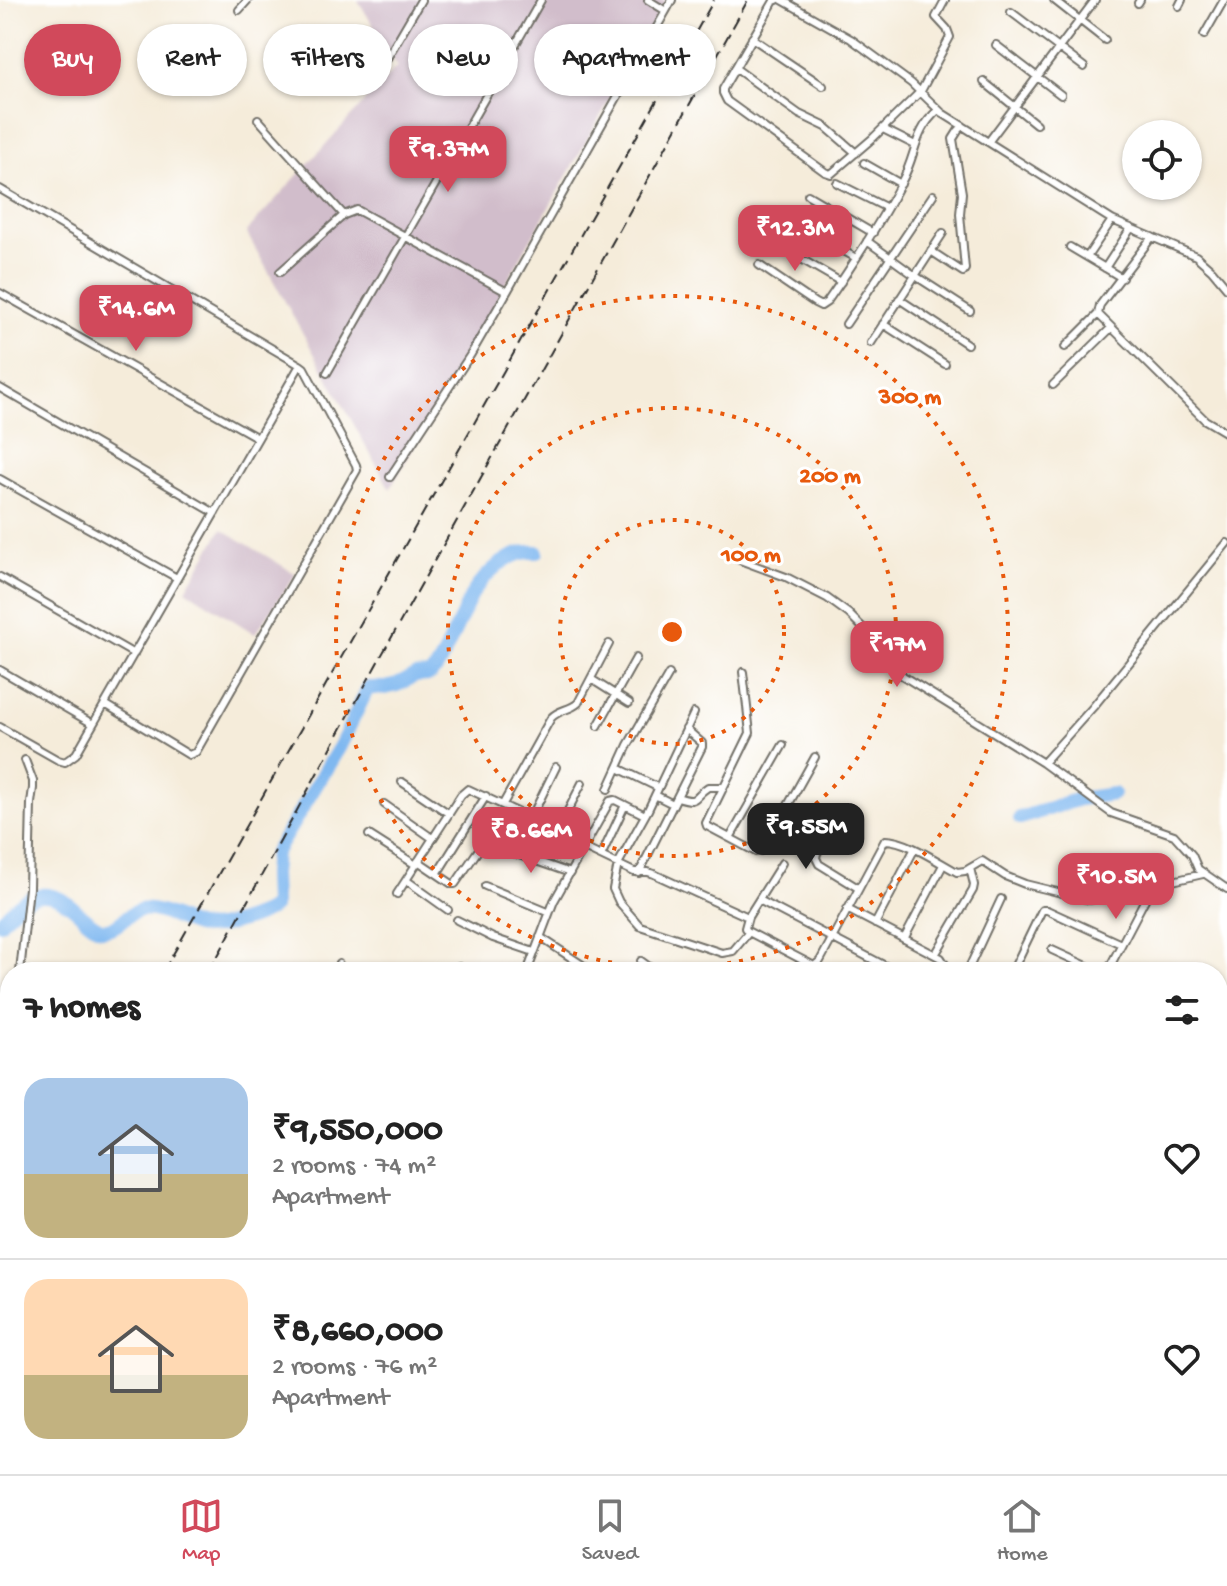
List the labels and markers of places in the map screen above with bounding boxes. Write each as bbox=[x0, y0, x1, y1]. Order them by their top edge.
pin: ₹9.37M bbox=[383, 126, 513, 194]
pin: ₹12.3M bbox=[730, 205, 860, 273]
pin: ₹14.6M bbox=[71, 285, 201, 353]
centre of rings bbox=[658, 618, 686, 646]
pin: ₹17M bbox=[850, 621, 944, 689]
pin: ₹9.55M bbox=[741, 803, 871, 871]
pin: ₹8.66M bbox=[466, 807, 596, 875]
pin: ₹10.5M bbox=[1051, 853, 1181, 921]

